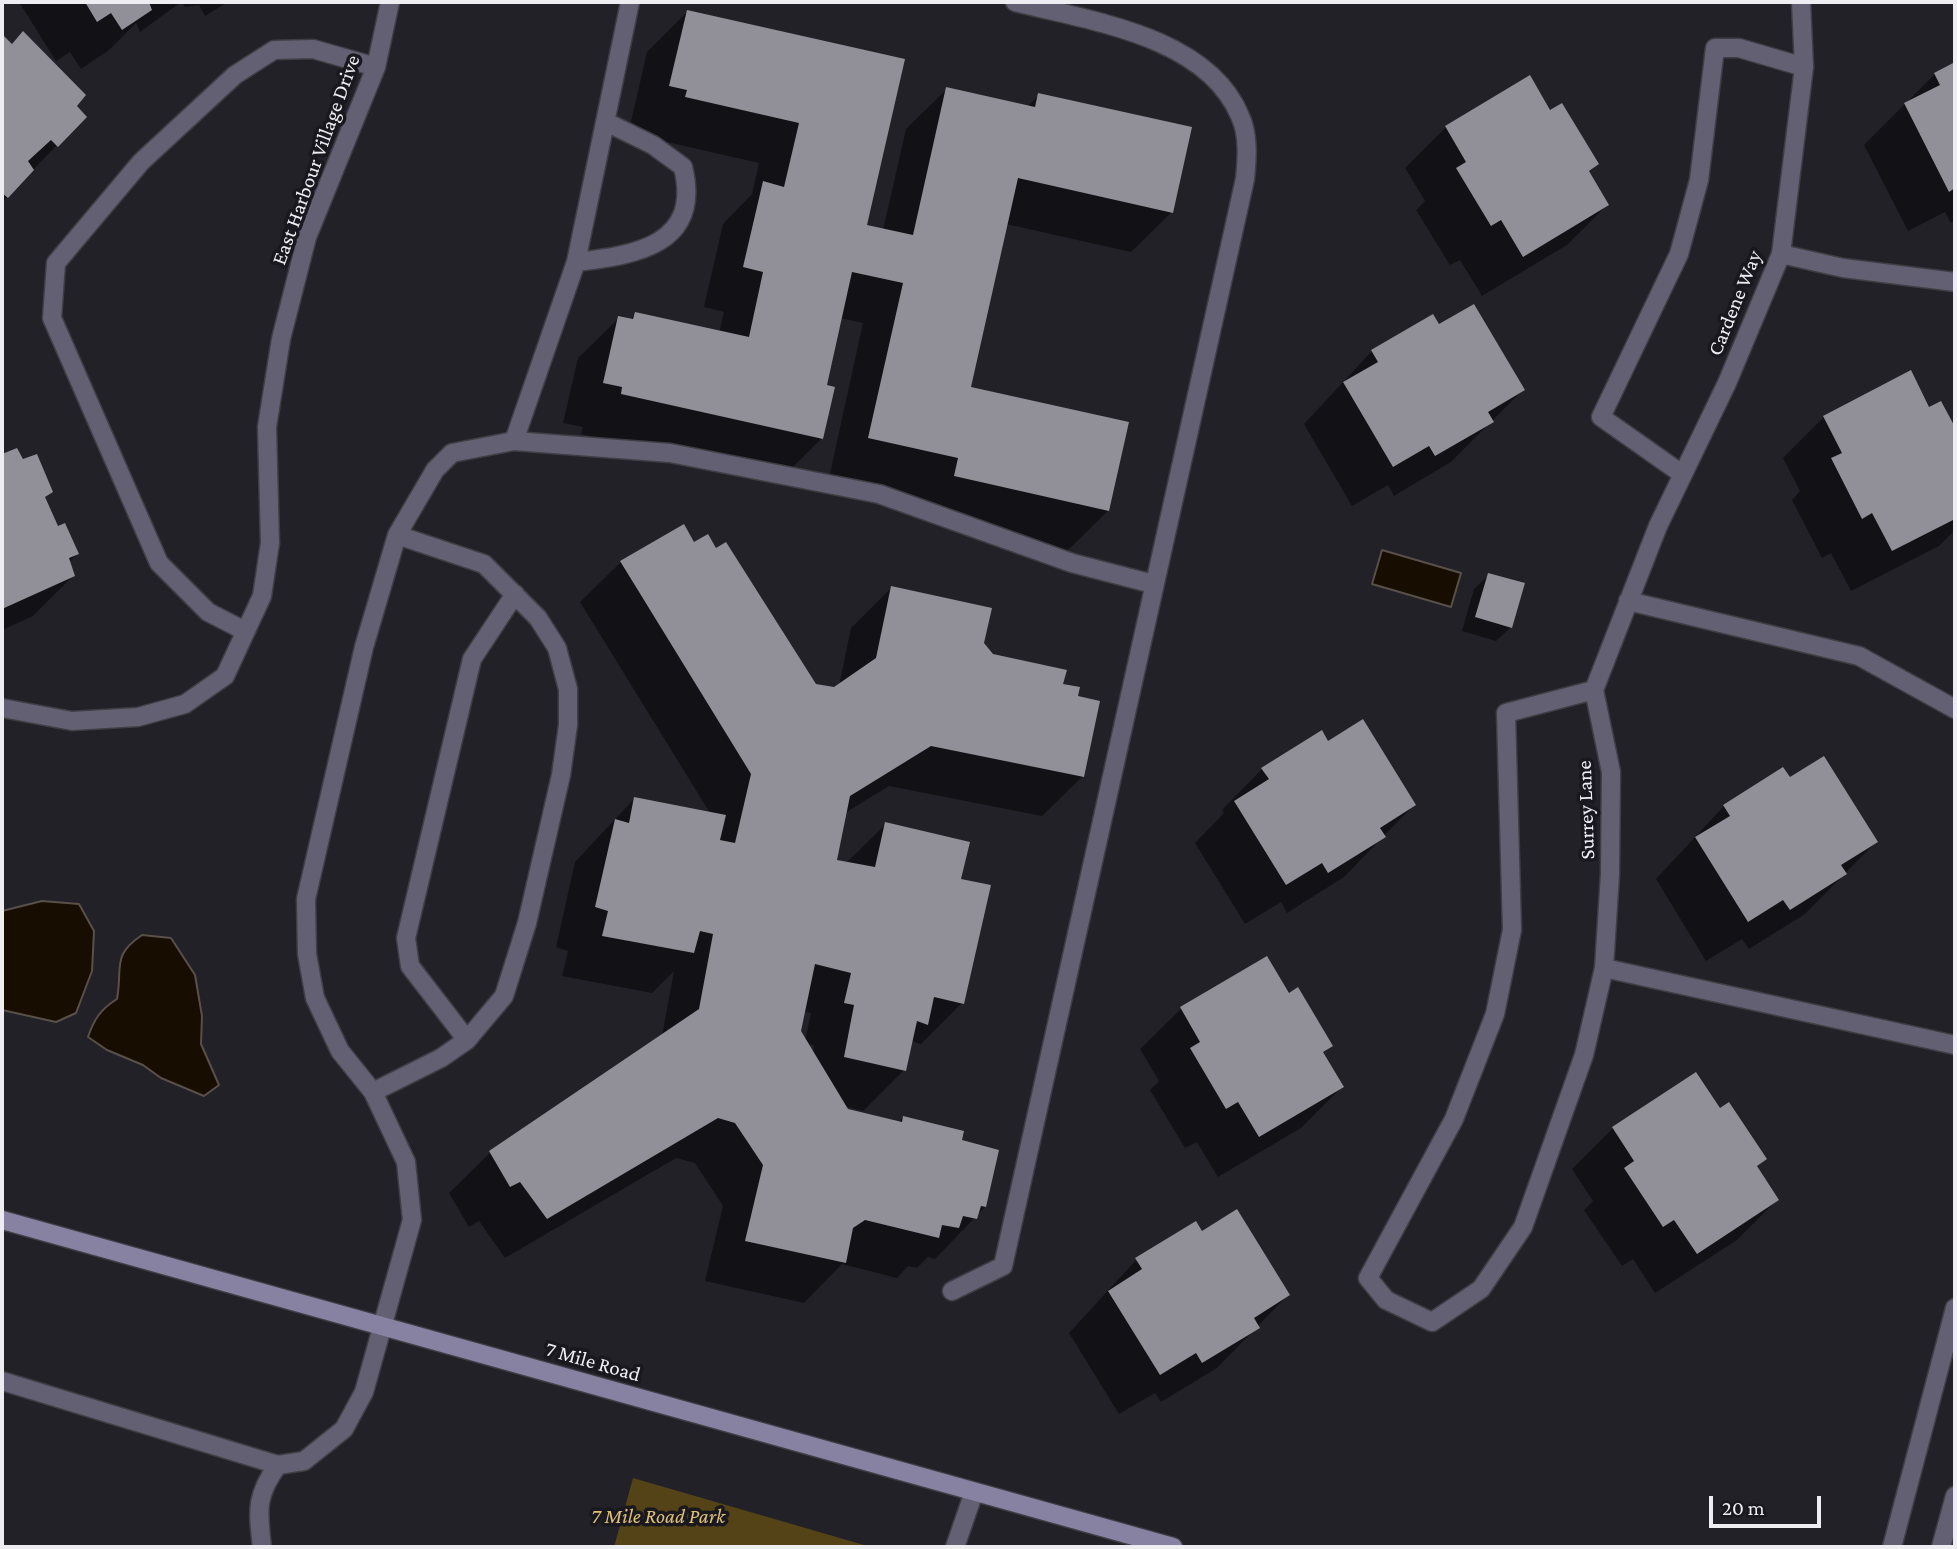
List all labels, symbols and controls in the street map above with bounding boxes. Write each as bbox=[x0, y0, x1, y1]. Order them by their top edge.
street label: East Harbour Village Drive bbox=[266, 52, 366, 268]
street label: Cardene Way bbox=[1702, 247, 1768, 359]
street label: Surrey Lane bbox=[1572, 760, 1600, 860]
street label: 7 Mile Road bbox=[543, 1336, 643, 1388]
scale bar bbox=[1712, 1482, 1824, 1526]
text: 20 m bbox=[1722, 1496, 1765, 1520]
park label: 7 Mile Road Park bbox=[591, 1504, 725, 1530]

